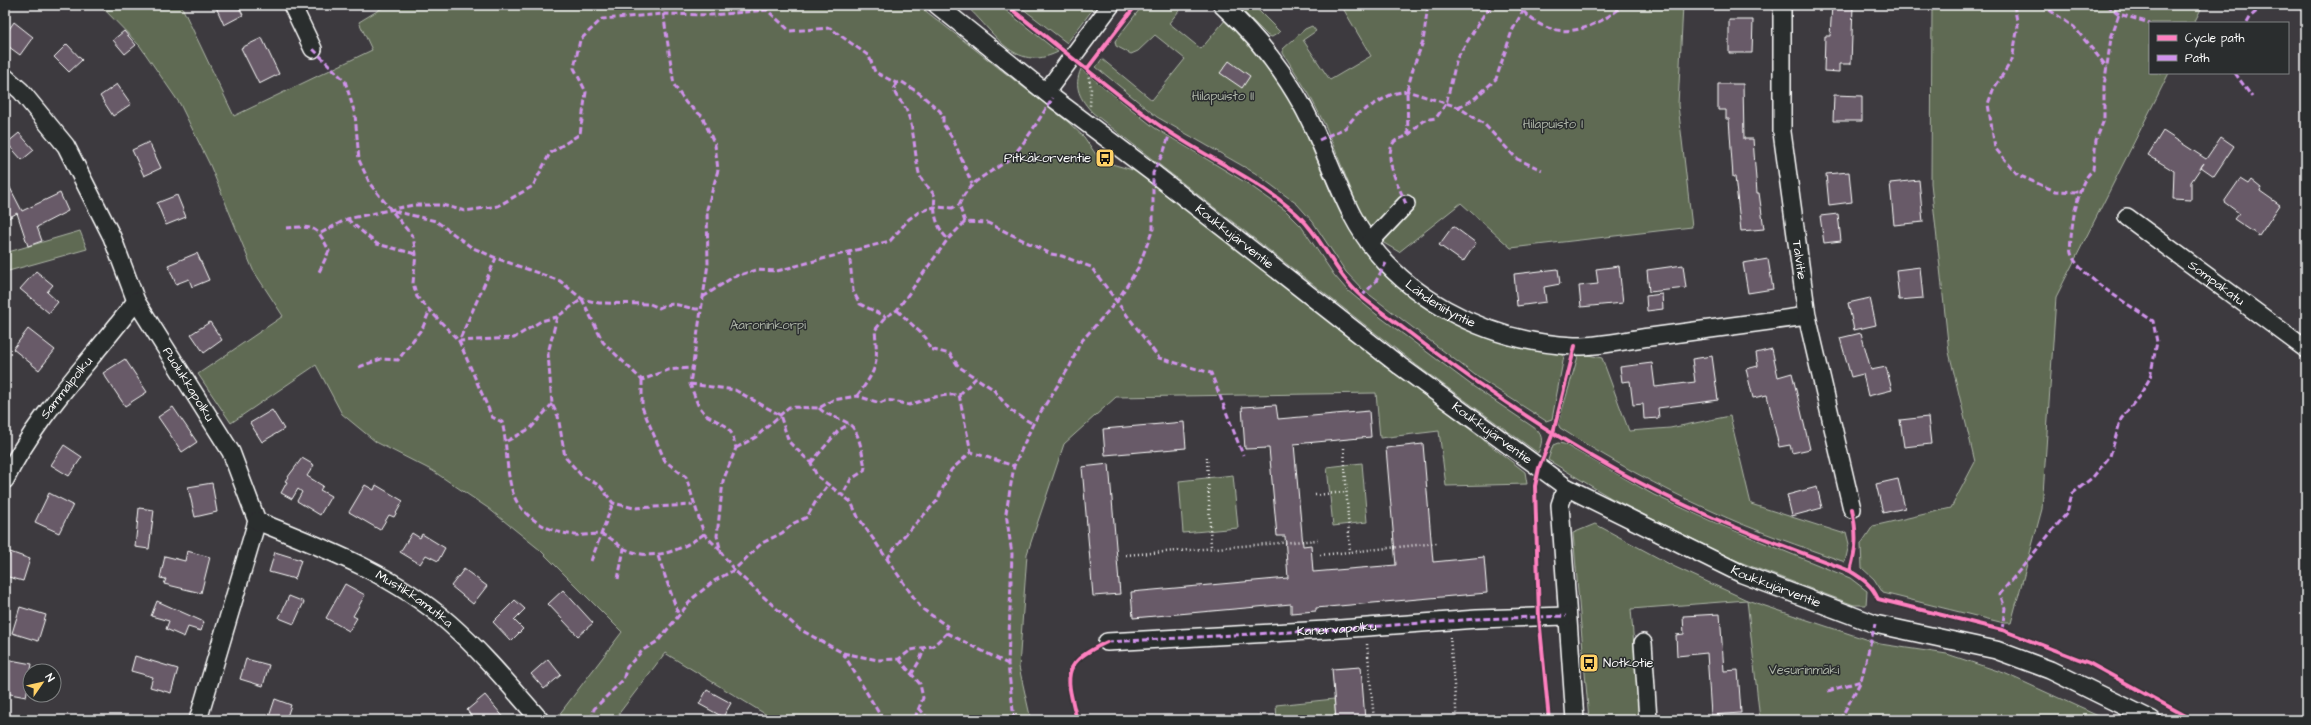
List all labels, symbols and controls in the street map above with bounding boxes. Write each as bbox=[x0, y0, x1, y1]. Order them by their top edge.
legend bbox=[2149, 22, 2289, 74]
text: Cycle path bbox=[2185, 30, 2244, 48]
text: Path bbox=[2185, 50, 2210, 67]
park label: Hilapuisto II bbox=[1192, 87, 1254, 105]
park label: Hilapuisto I bbox=[1523, 115, 1583, 133]
bus stop icon: Pitkäkorventie bbox=[1094, 147, 1116, 169]
place label: Pitkäkorventie bbox=[1004, 149, 1091, 167]
street label: Koukkujärventie bbox=[1191, 200, 1277, 273]
street label: Talvitie bbox=[1788, 239, 1811, 281]
street label: Sompakatu bbox=[2184, 256, 2249, 310]
street label: Lähdeniityntie bbox=[1401, 276, 1478, 332]
park label: Aaroninkorpi bbox=[730, 316, 806, 334]
street label: Puolukkapolku bbox=[158, 344, 219, 425]
street label: Sammalpolku bbox=[36, 353, 97, 423]
street label: Koukkujärventie bbox=[1448, 398, 1536, 468]
street label: Koukkujärventie bbox=[1728, 561, 1823, 612]
street label: Mustikkamutka bbox=[372, 566, 457, 632]
street label: Kanervapolku bbox=[1296, 617, 1377, 641]
bus stop icon: Notkotie bbox=[1578, 652, 1600, 674]
place label: Notkotie bbox=[1603, 654, 1653, 672]
park label: Vesurinmäki bbox=[1769, 661, 1839, 679]
north arrow bbox=[22, 663, 62, 703]
text: N bbox=[42, 671, 58, 685]

